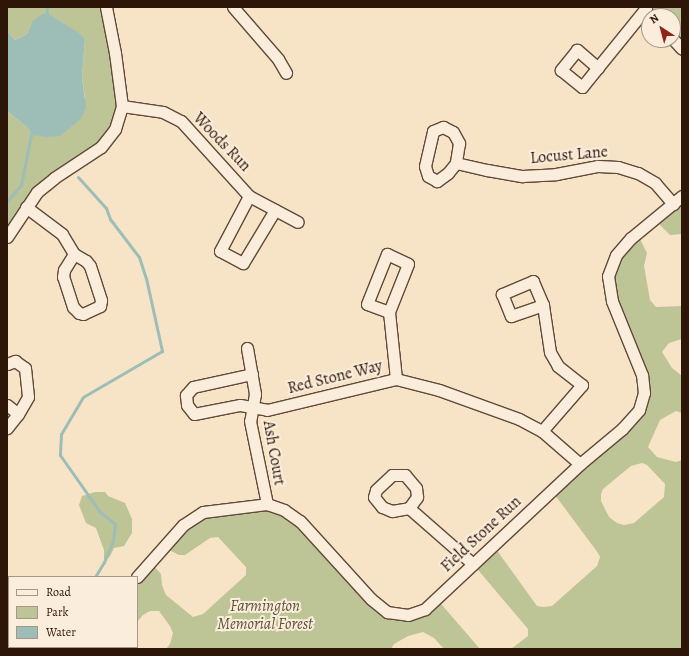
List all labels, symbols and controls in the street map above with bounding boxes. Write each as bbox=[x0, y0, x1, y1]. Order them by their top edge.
north arrow bbox=[641, 8, 681, 48]
text: N bbox=[647, 10, 662, 27]
street label: Woods Run bbox=[189, 109, 255, 175]
street label: Locust Lane bbox=[529, 142, 609, 168]
street label: Red Stone Way bbox=[286, 356, 384, 398]
street label: Ash Court bbox=[259, 419, 289, 487]
street label: Field Stone Run bbox=[437, 492, 525, 576]
legend bbox=[8, 576, 138, 648]
text: Road bbox=[46, 584, 71, 600]
park label: Farmington Memorial Forest bbox=[217, 596, 313, 634]
text: Park bbox=[46, 604, 69, 620]
text: Water bbox=[46, 624, 76, 640]

